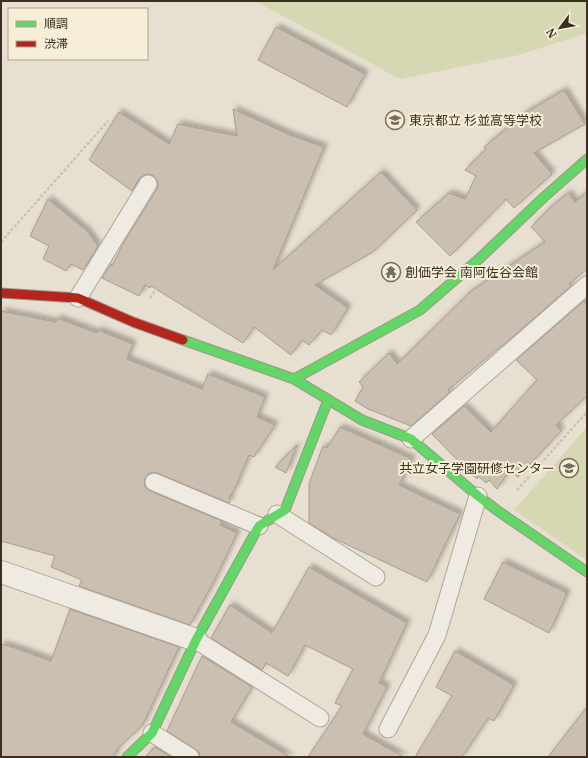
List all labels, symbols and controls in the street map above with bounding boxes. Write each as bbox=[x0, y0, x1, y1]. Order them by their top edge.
legend bbox=[8, 8, 148, 60]
north arrow bbox=[540, 8, 580, 48]
text: 順調 bbox=[44, 16, 68, 31]
text: N bbox=[543, 26, 560, 41]
text: 渋滞 bbox=[44, 36, 68, 51]
school or university icon: 東京都立 杉並高等学校 bbox=[384, 109, 406, 131]
place label: 東京都立 杉並高等学校 bbox=[409, 112, 542, 129]
temple icon: 創価学会 南阿佐谷会館 bbox=[380, 261, 402, 283]
place label: 創価学会 南阿佐谷会館 bbox=[405, 264, 538, 281]
school or university icon: 共立女子学園研修センター bbox=[558, 457, 580, 479]
place label: 共立女子学園研修センター bbox=[399, 460, 555, 477]

